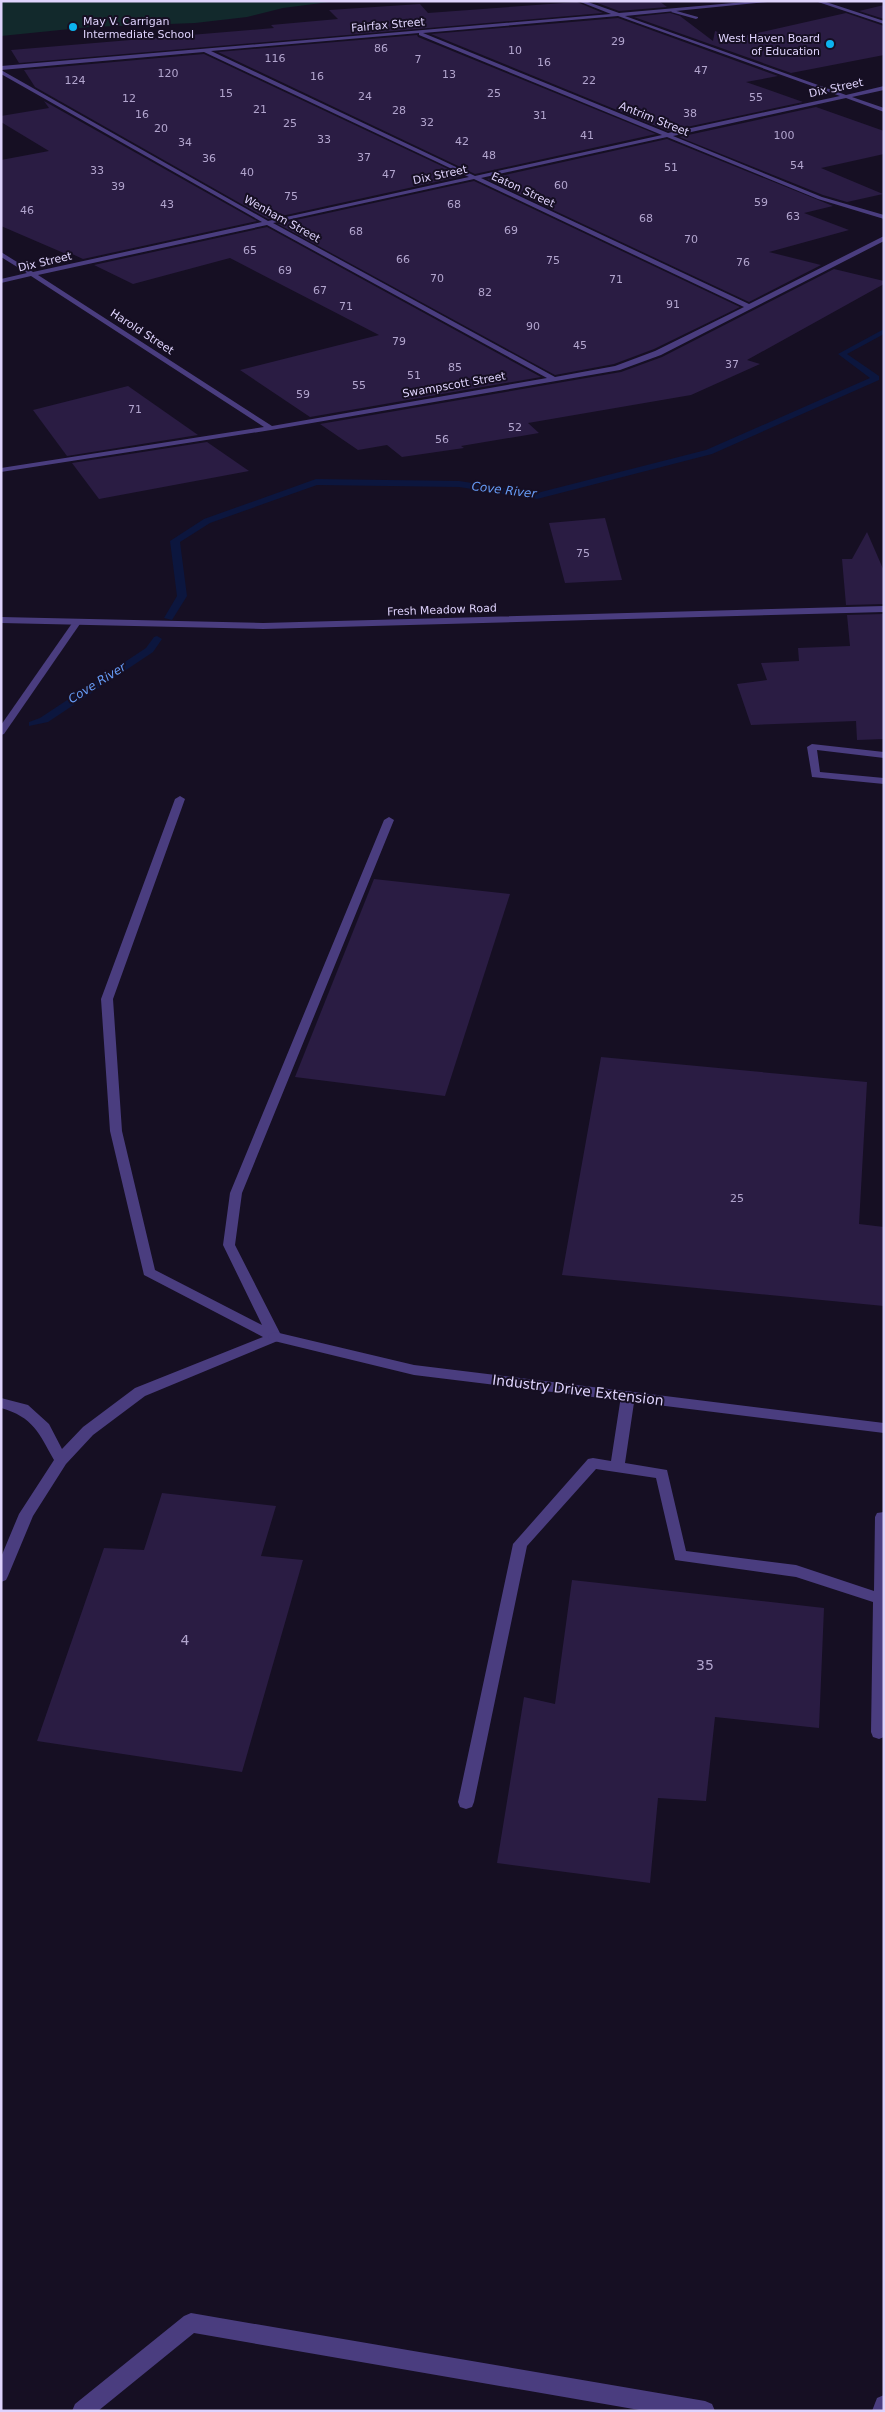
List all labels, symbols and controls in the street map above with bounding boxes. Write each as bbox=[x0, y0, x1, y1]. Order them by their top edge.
place label: May V. Carrigan Intermediate School bbox=[83, 15, 194, 41]
street label: Fairfax Street bbox=[351, 15, 426, 35]
marker: May V. Carrigan Intermediate School bbox=[67, 21, 79, 33]
place label: West Haven Board of Education bbox=[718, 32, 820, 58]
house number: 29 bbox=[611, 35, 625, 48]
marker: West Haven Board of Education bbox=[824, 38, 836, 50]
house number: 86 bbox=[374, 42, 388, 55]
house number: 10 bbox=[508, 44, 522, 57]
house number: 116 bbox=[265, 52, 286, 65]
house number: 7 bbox=[415, 53, 422, 66]
house number: 16 bbox=[537, 56, 551, 69]
house number: 47 bbox=[694, 64, 708, 77]
house number: 120 bbox=[158, 67, 179, 80]
house number: 13 bbox=[442, 68, 456, 81]
house number: 16 bbox=[310, 70, 324, 83]
house number: 124 bbox=[65, 74, 86, 87]
house number: 22 bbox=[582, 74, 596, 87]
street label: Dix Street bbox=[808, 76, 865, 100]
house number: 15 bbox=[219, 87, 233, 100]
house number: 25 bbox=[487, 87, 501, 100]
house number: 24 bbox=[358, 90, 372, 103]
house number: 55 bbox=[749, 91, 763, 104]
house number: 12 bbox=[122, 92, 136, 105]
street label: Antrim Street bbox=[617, 99, 691, 139]
house number: 21 bbox=[253, 103, 267, 116]
house number: 28 bbox=[392, 104, 406, 117]
house number: 38 bbox=[683, 107, 697, 120]
house number: 16 bbox=[135, 108, 149, 121]
house number: 31 bbox=[533, 109, 547, 122]
house number: 32 bbox=[420, 116, 434, 129]
house number: 25 bbox=[283, 117, 297, 130]
house number: 20 bbox=[154, 122, 168, 135]
house number: 41 bbox=[580, 129, 594, 142]
house number: 100 bbox=[774, 129, 795, 142]
house number: 33 bbox=[317, 133, 331, 146]
house number: 42 bbox=[455, 135, 469, 148]
house number: 34 bbox=[178, 136, 192, 149]
house number: 48 bbox=[482, 149, 496, 162]
house number: 37 bbox=[357, 151, 371, 164]
house number: 36 bbox=[202, 152, 216, 165]
house number: 54 bbox=[790, 159, 804, 172]
house number: 51 bbox=[664, 161, 678, 174]
street label: Dix Street bbox=[412, 163, 469, 187]
house number: 33 bbox=[90, 164, 104, 177]
house number: 40 bbox=[240, 166, 254, 179]
house number: 47 bbox=[382, 168, 396, 181]
street label: Eaton Street bbox=[489, 170, 557, 211]
house number: 60 bbox=[554, 179, 568, 192]
house number: 39 bbox=[111, 180, 125, 193]
house number: 75 bbox=[284, 190, 298, 203]
street label: Wenham Street bbox=[242, 193, 323, 246]
house number: 59 bbox=[754, 196, 768, 209]
house number: 43 bbox=[160, 198, 174, 211]
house number: 68 bbox=[447, 198, 461, 211]
house number: 46 bbox=[20, 204, 34, 217]
house number: 63 bbox=[786, 210, 800, 223]
house number: 68 bbox=[639, 212, 653, 225]
house number: 69 bbox=[504, 224, 518, 237]
house number: 68 bbox=[349, 225, 363, 238]
house number: 70 bbox=[684, 233, 698, 246]
house number: 65 bbox=[243, 244, 257, 257]
street label: Dix Street bbox=[17, 249, 74, 275]
house number: 66 bbox=[396, 253, 410, 266]
house number: 75 bbox=[546, 254, 560, 267]
house number: 76 bbox=[736, 256, 750, 269]
house number: 69 bbox=[278, 264, 292, 277]
house number: 70 bbox=[430, 272, 444, 285]
house number: 71 bbox=[609, 273, 623, 286]
house number: 67 bbox=[313, 284, 327, 297]
house number: 82 bbox=[478, 286, 492, 299]
house number: 91 bbox=[666, 298, 680, 311]
house number: 71 bbox=[339, 300, 353, 313]
street label: Harold Street bbox=[108, 307, 177, 358]
house number: 90 bbox=[526, 320, 540, 333]
house number: 79 bbox=[392, 335, 406, 348]
house number: 45 bbox=[573, 339, 587, 352]
house number: 37 bbox=[725, 358, 739, 371]
house number: 85 bbox=[448, 361, 462, 374]
street label: Swampscott Street bbox=[401, 369, 507, 400]
house number: 51 bbox=[407, 369, 421, 382]
house number: 55 bbox=[352, 379, 366, 392]
house number: 59 bbox=[296, 388, 310, 401]
house number: 71 bbox=[128, 403, 142, 416]
house number: 52 bbox=[508, 421, 522, 434]
house number: 56 bbox=[435, 433, 449, 446]
water label: Cove River bbox=[471, 479, 538, 501]
house number: 75 bbox=[576, 547, 590, 560]
street label: Fresh Meadow Road bbox=[387, 602, 497, 618]
water label: Cove River bbox=[66, 659, 129, 706]
house number: 25 bbox=[730, 1192, 744, 1205]
street label: Industry Drive Extension bbox=[491, 1372, 665, 1408]
house number: 4 bbox=[181, 1632, 190, 1648]
house number: 35 bbox=[696, 1657, 714, 1673]

